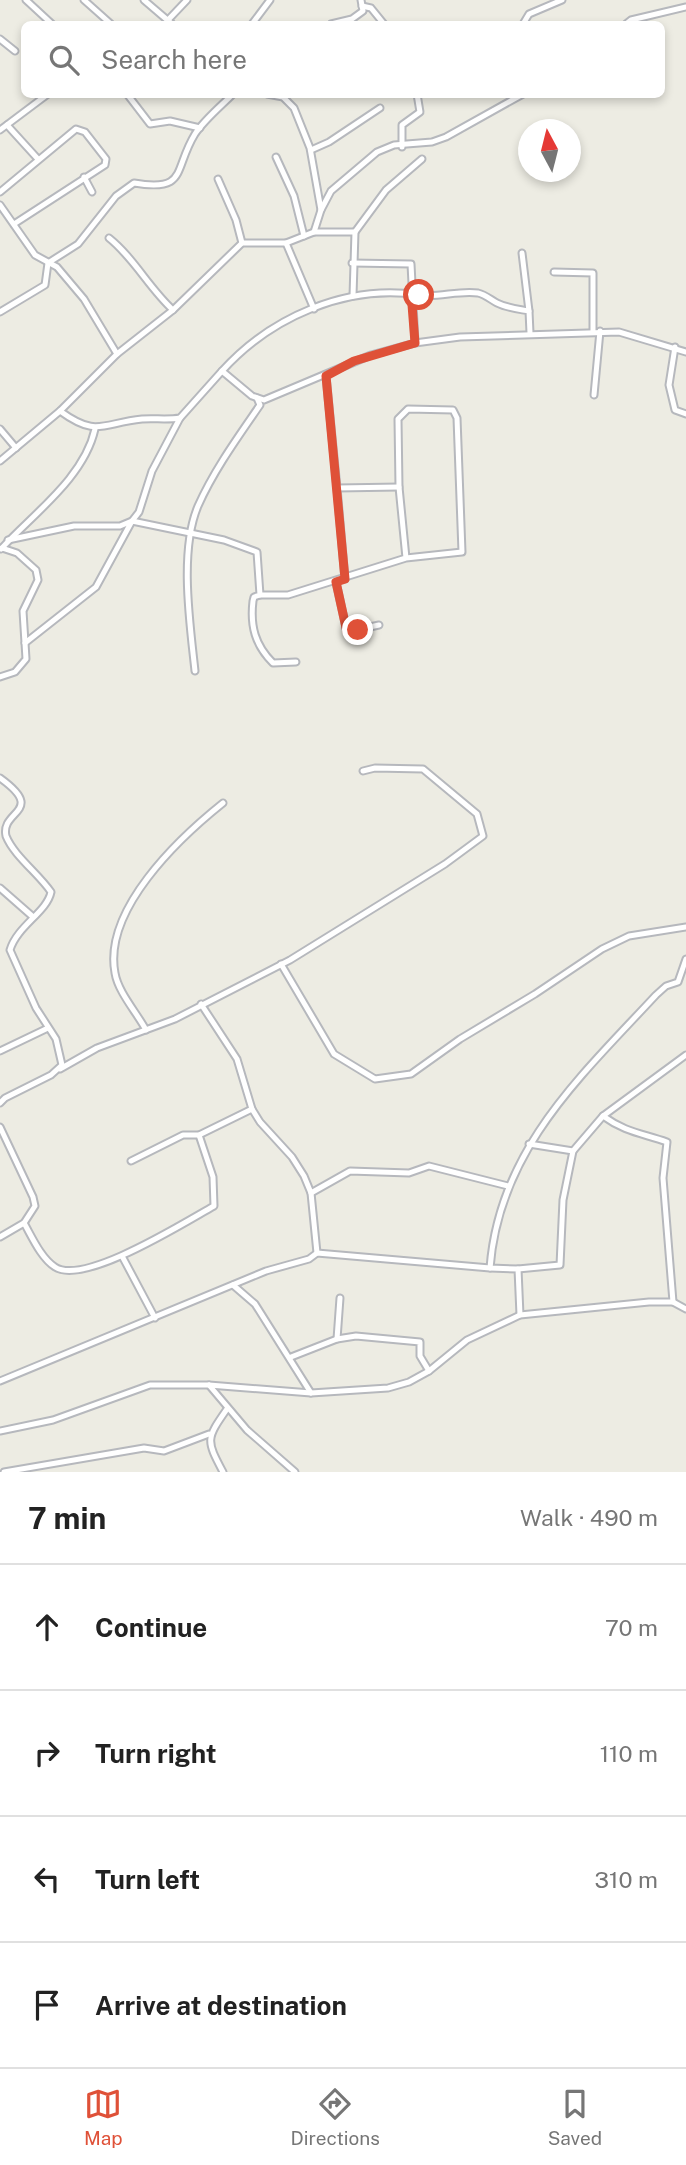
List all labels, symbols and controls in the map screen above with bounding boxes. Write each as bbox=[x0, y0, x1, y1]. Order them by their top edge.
search box bbox=[21, 21, 665, 98]
icon: search bbox=[45, 41, 83, 79]
text: Search here bbox=[101, 44, 247, 75]
north arrow bbox=[518, 119, 581, 182]
route start bbox=[403, 279, 434, 310]
route end bbox=[342, 614, 373, 645]
text: 7 min bbox=[28, 1500, 106, 1536]
text: Walk · 490 m bbox=[520, 1504, 658, 1531]
icon: ahead bbox=[28, 1608, 66, 1646]
text: Continue bbox=[95, 1612, 207, 1643]
text: 70 m bbox=[605, 1614, 658, 1641]
icon: right bbox=[28, 1734, 66, 1772]
text: Turn right bbox=[95, 1738, 217, 1769]
text: 110 m bbox=[600, 1740, 658, 1767]
icon: left bbox=[28, 1860, 66, 1898]
text: Turn left bbox=[95, 1864, 200, 1895]
text: 310 m bbox=[595, 1866, 658, 1893]
icon: arrive bbox=[28, 1986, 66, 2024]
text: Arrive at destination bbox=[95, 1990, 347, 2021]
tab: Map bbox=[84, 2085, 123, 2149]
tab: Directions bbox=[291, 2085, 380, 2149]
tab: Saved bbox=[548, 2085, 602, 2149]

